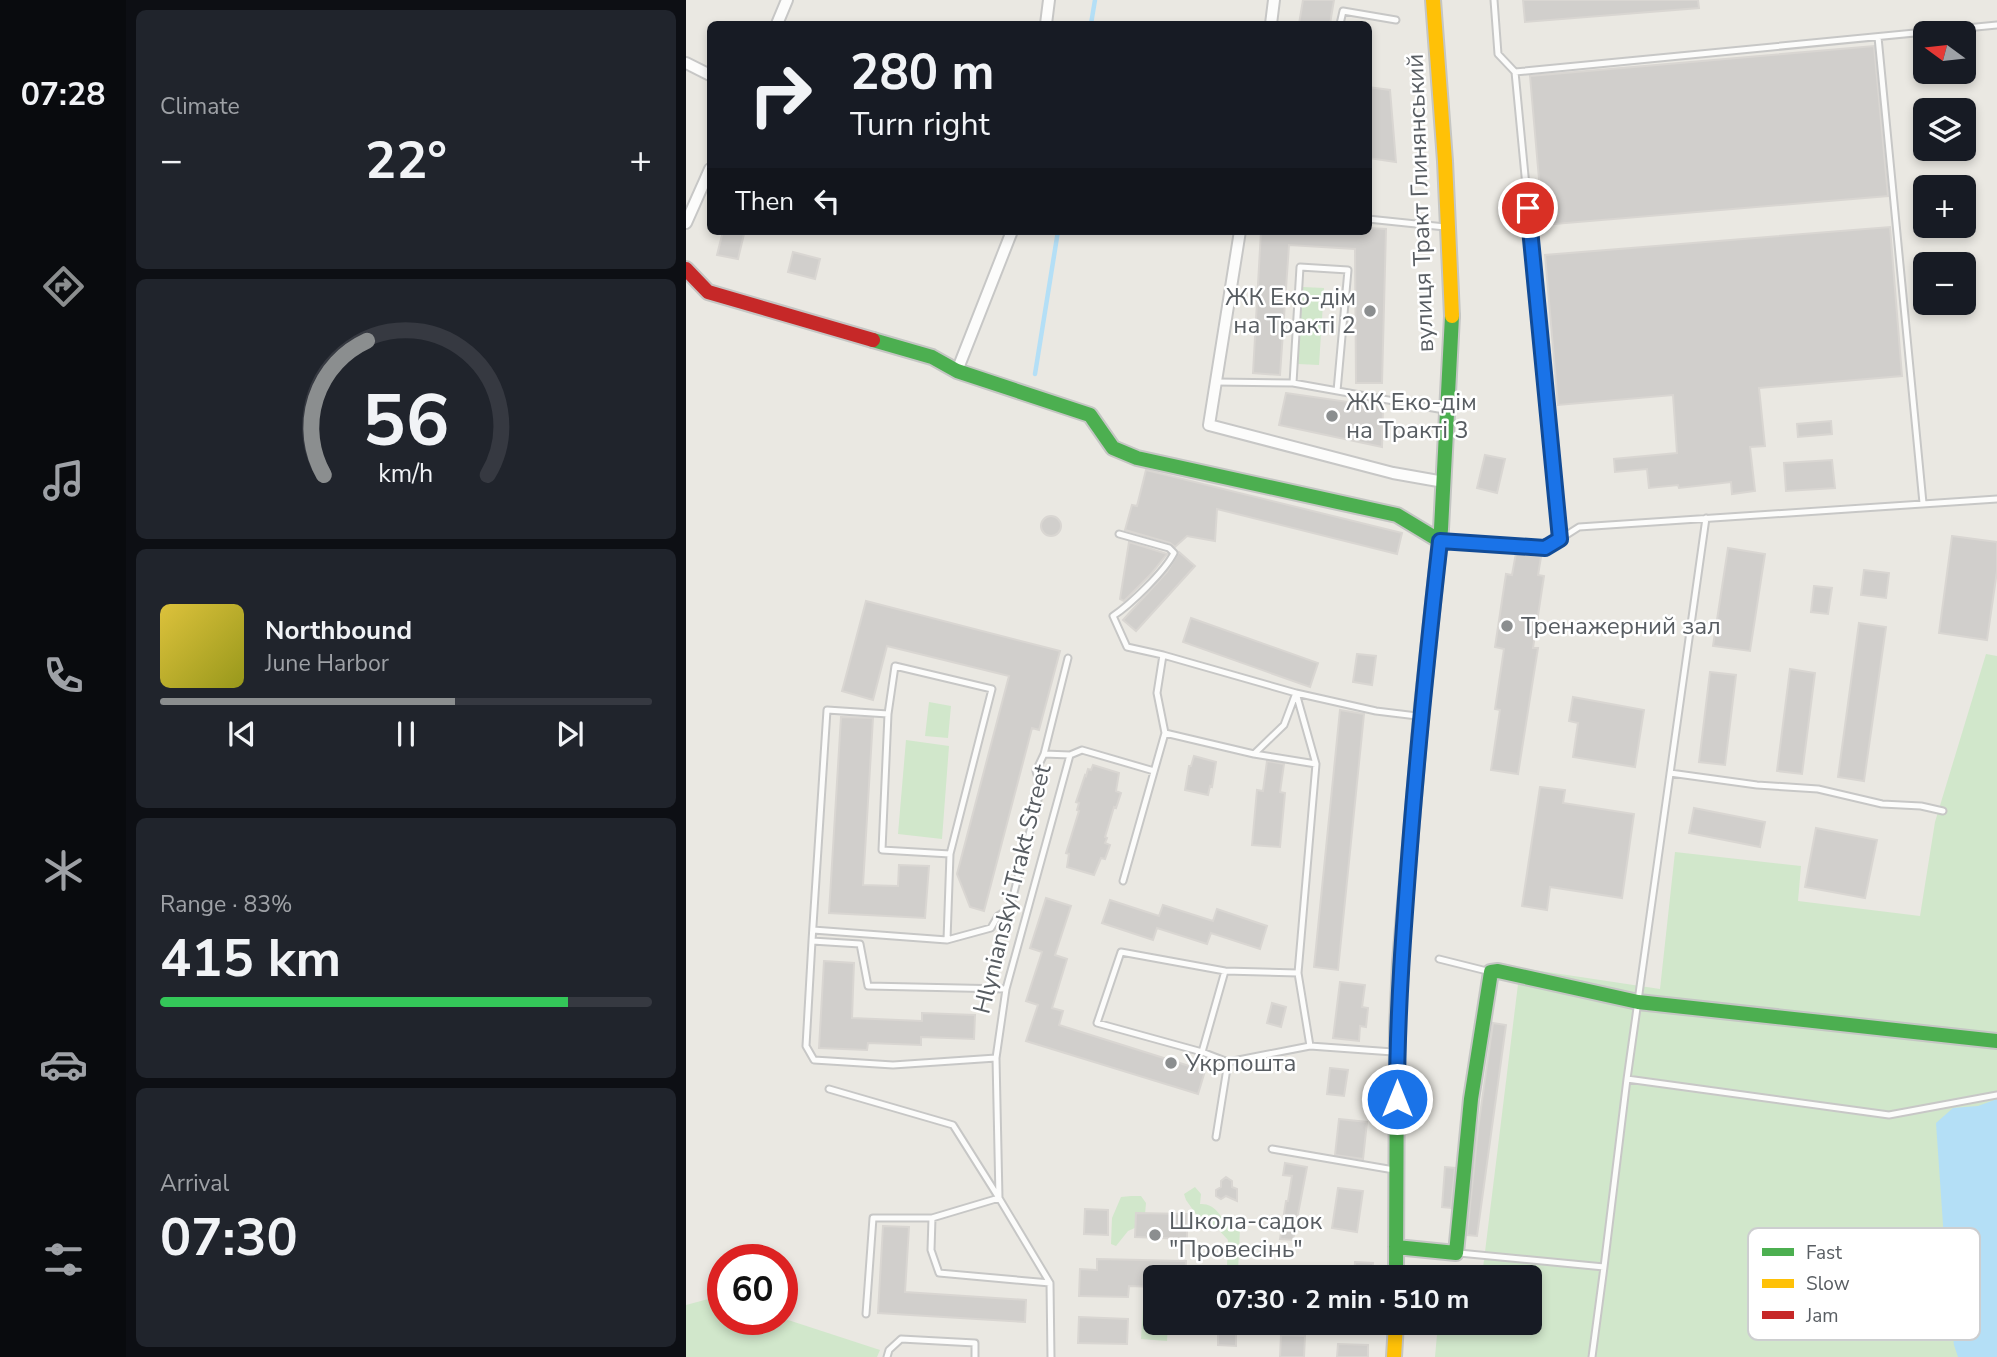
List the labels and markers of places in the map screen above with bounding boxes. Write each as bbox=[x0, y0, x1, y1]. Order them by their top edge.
pin bbox=[1498, 178, 1558, 238]
place label: ЖК Еко-дім на Тракті 2 bbox=[1225, 281, 1356, 341]
marker: ЖК Еко-дім на Тракті 2 bbox=[1362, 303, 1378, 319]
place label: ЖК Еко-дім на Тракті 3 bbox=[1346, 386, 1477, 446]
marker: ЖК Еко-дім на Тракті 3 bbox=[1324, 408, 1340, 424]
place label: Тренажерний зал bbox=[1521, 610, 1721, 642]
marker: Тренажерний зал bbox=[1499, 618, 1515, 634]
place label: Укрпошта bbox=[1184, 1047, 1296, 1079]
marker: Укрпошта bbox=[1163, 1055, 1179, 1071]
place label: Школа-садок "Провесінь" bbox=[1169, 1205, 1323, 1265]
marker: Школа-садок "Провесінь" bbox=[1147, 1227, 1163, 1243]

